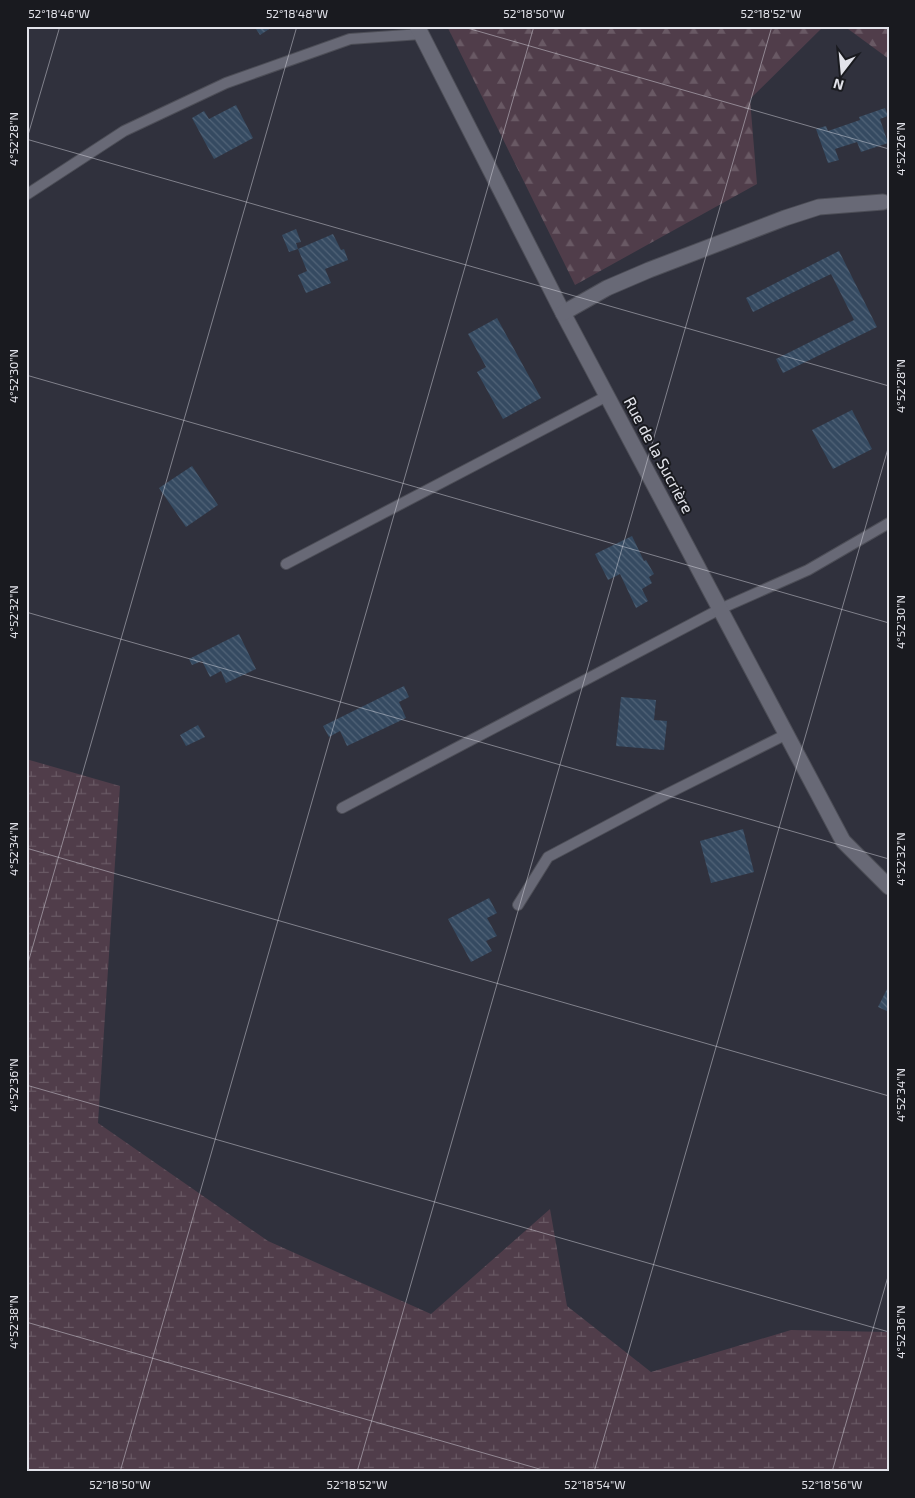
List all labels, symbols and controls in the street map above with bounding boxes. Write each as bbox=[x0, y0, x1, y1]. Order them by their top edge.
text: 52°18'46"W bbox=[28, 6, 90, 20]
text: 52°18'48"W bbox=[266, 6, 328, 20]
text: 52°18'50"W bbox=[503, 6, 565, 20]
text: 52°18'52"W bbox=[741, 6, 801, 20]
north arrow bbox=[818, 48, 868, 98]
text: N bbox=[831, 75, 845, 95]
text: 4°52'28"N bbox=[6, 112, 20, 166]
text: 4°52'26"N bbox=[893, 122, 907, 176]
text: 4°52'30"N bbox=[6, 349, 20, 403]
text: 4°52'28"N bbox=[893, 359, 907, 413]
street label: Rue de la Sucrière bbox=[621, 393, 698, 516]
text: 4°52'32"N bbox=[6, 585, 20, 639]
text: 4°52'30"N bbox=[893, 595, 907, 649]
text: 4°52'34"N bbox=[6, 822, 20, 876]
text: 4°52'32"N bbox=[893, 832, 907, 886]
text: 4°52'36"N bbox=[6, 1058, 20, 1112]
text: 4°52'34"N bbox=[893, 1068, 907, 1122]
text: 4°52'38"N bbox=[6, 1295, 20, 1349]
text: 4°52'36"N bbox=[893, 1305, 907, 1359]
text: 52°18'50"W bbox=[89, 1477, 151, 1491]
text: 52°18'52"W bbox=[327, 1477, 387, 1491]
text: 52°18'54"W bbox=[564, 1477, 626, 1491]
text: 52°18'56"W bbox=[801, 1477, 863, 1491]

